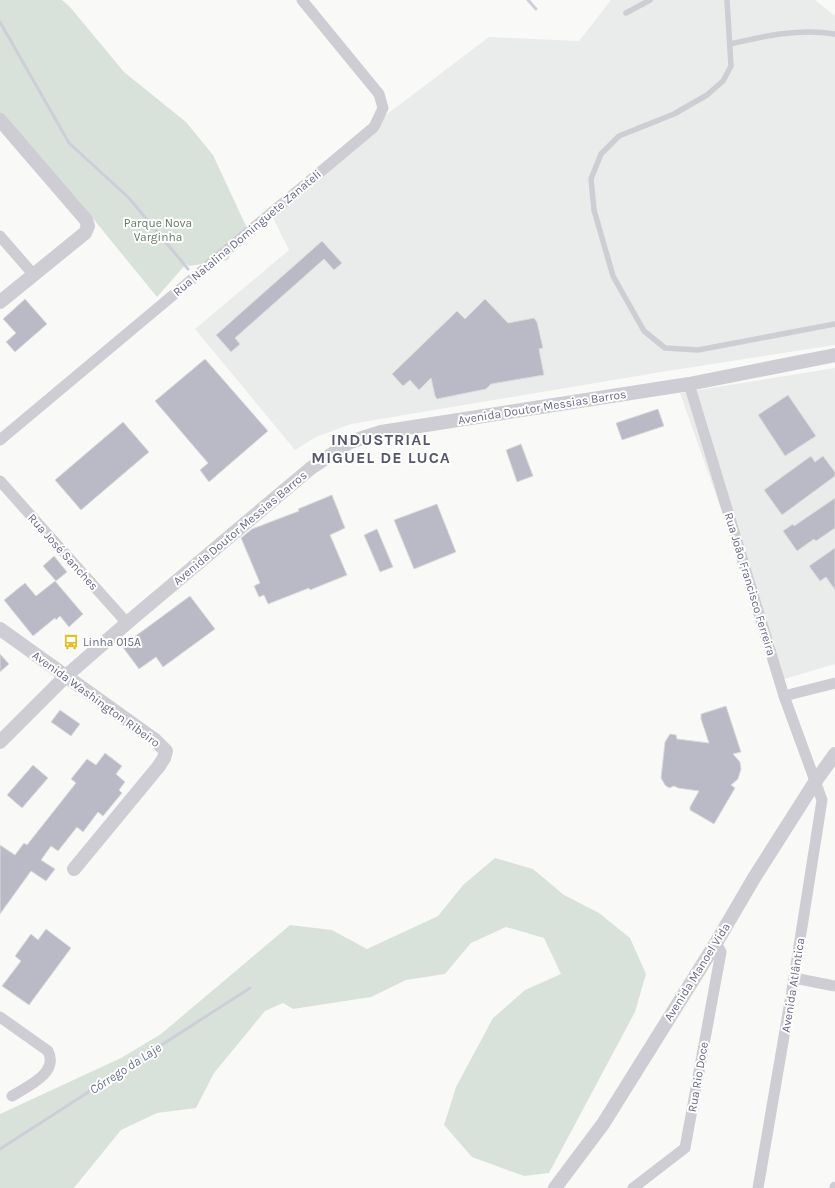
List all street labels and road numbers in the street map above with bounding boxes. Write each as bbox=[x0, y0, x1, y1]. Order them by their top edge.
street label: Rua Natalina Dominguete Zanateli bbox=[170, 167, 324, 299]
street label: Avenida Doutor Messias Barros bbox=[457, 387, 627, 427]
street label: Avenida Doutor Messias Barros bbox=[170, 468, 310, 588]
street label: Rua José Sanches bbox=[25, 511, 101, 593]
street label: Rua João Francisco Ferreira bbox=[722, 511, 778, 657]
street label: Avenida Washington Ribeiro bbox=[30, 648, 162, 750]
street label: Avenida Manoel Vida bbox=[661, 920, 733, 1024]
street label: Avenida Atlântica bbox=[779, 937, 807, 1033]
street label: Rua Rio Doce bbox=[685, 1041, 711, 1113]

